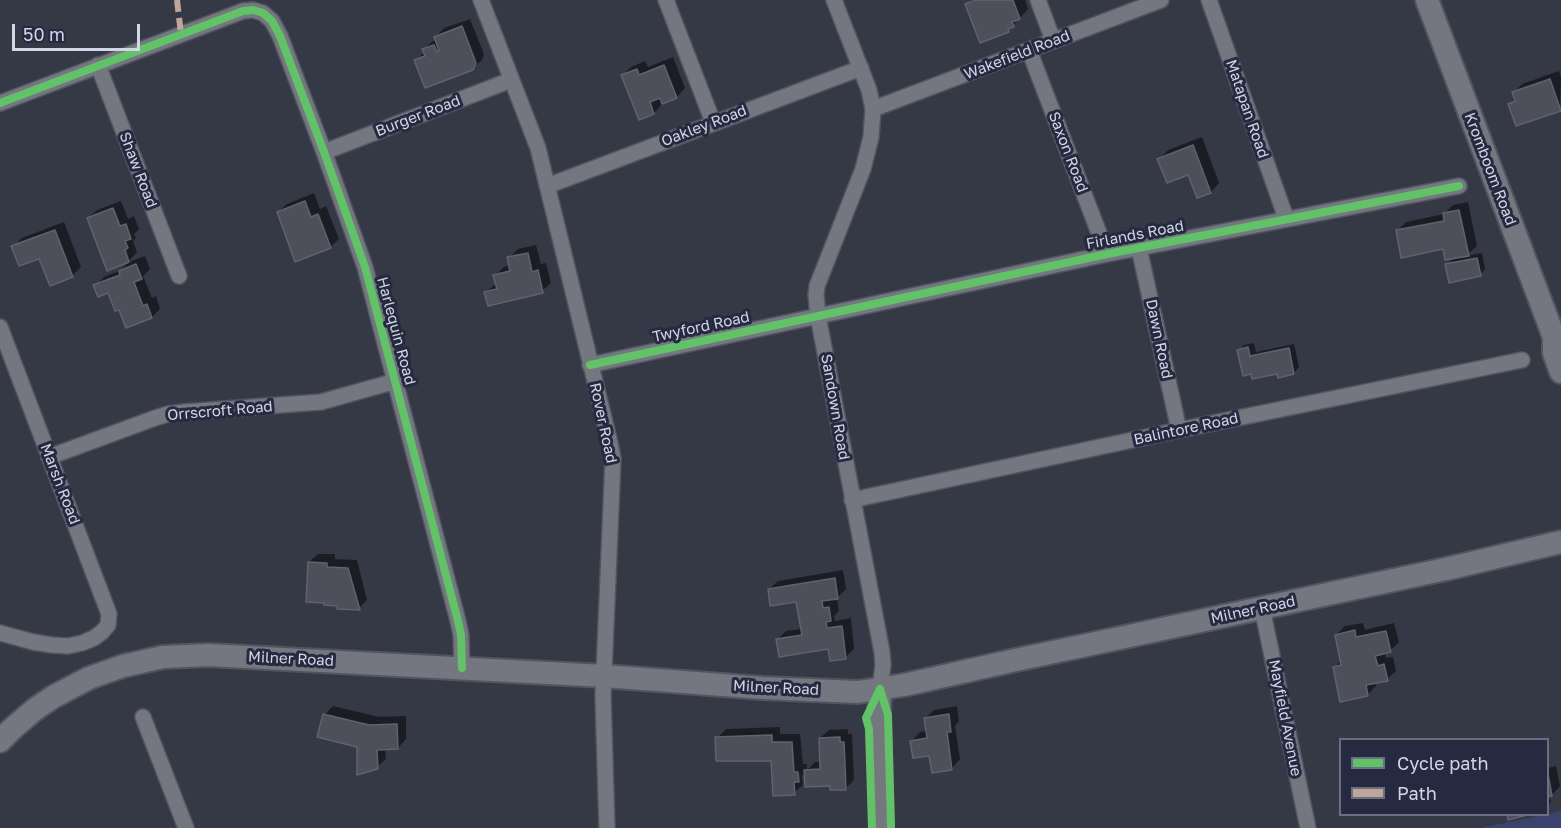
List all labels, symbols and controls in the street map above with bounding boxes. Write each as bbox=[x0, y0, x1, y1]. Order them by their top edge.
scale bar bbox=[15, 12, 142, 50]
text: 50 m bbox=[23, 23, 65, 45]
street label: Wakefield Road bbox=[962, 27, 1072, 83]
street label: Matapan Road bbox=[1222, 57, 1272, 161]
street label: Burger Road bbox=[373, 92, 463, 140]
street label: Oakley Road bbox=[659, 101, 749, 151]
street label: Saxon Road bbox=[1044, 109, 1092, 195]
street label: Kromboom Road bbox=[1460, 110, 1520, 228]
street label: Shaw Road bbox=[115, 130, 161, 210]
street label: Firlands Road bbox=[1085, 217, 1185, 253]
street label: Harlequin Road bbox=[373, 275, 419, 387]
street label: Dawn Road bbox=[1142, 298, 1176, 380]
street label: Twyford Road bbox=[651, 308, 751, 346]
street label: Sandown Road bbox=[817, 353, 853, 461]
street label: Rover Road bbox=[586, 381, 620, 465]
street label: Orrscroft Road bbox=[167, 397, 273, 425]
street label: Balintore Road bbox=[1132, 409, 1240, 449]
street label: Marsh Road bbox=[36, 441, 84, 527]
street label: Milner Road bbox=[1209, 592, 1297, 628]
street label: Milner Road bbox=[248, 648, 334, 670]
street label: Mayfield Avenue bbox=[1265, 658, 1305, 778]
street label: Milner Road bbox=[733, 677, 819, 699]
legend bbox=[1339, 738, 1549, 816]
text: Cycle path bbox=[1397, 752, 1489, 774]
text: Path bbox=[1397, 782, 1437, 804]

